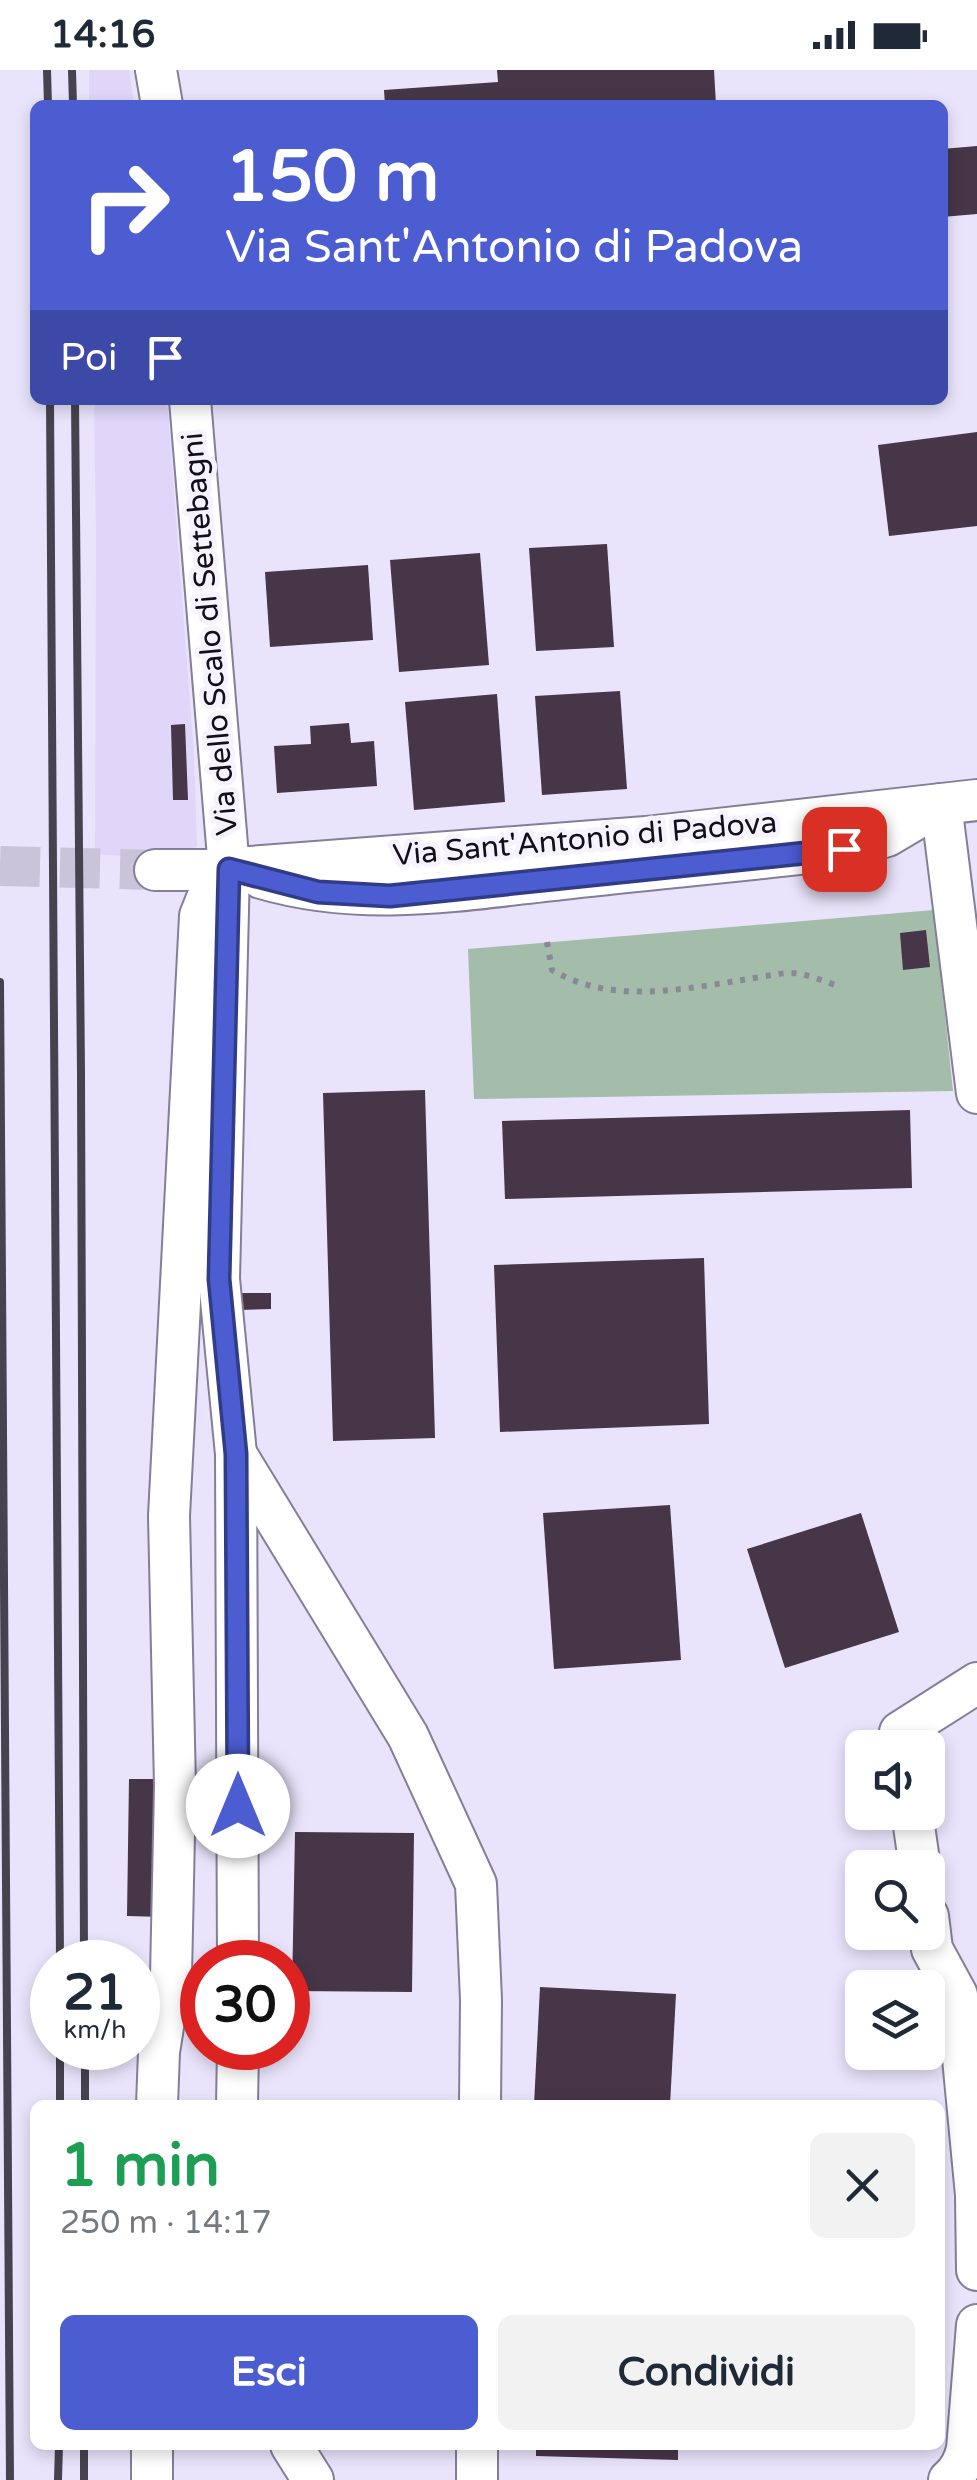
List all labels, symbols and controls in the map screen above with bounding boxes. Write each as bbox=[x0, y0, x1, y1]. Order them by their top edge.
text: 14:16 bbox=[50, 12, 155, 58]
text: 150 m bbox=[225, 136, 439, 220]
icon: right bbox=[60, 140, 190, 270]
text: Via Sant'Antonio di Padova bbox=[225, 221, 803, 275]
icon: arrive bbox=[138, 330, 193, 385]
text: Poi bbox=[60, 335, 118, 381]
street label: Via dello Scalo di Settebagni bbox=[174, 431, 246, 837]
street label: Via Sant'Antonio di Padova bbox=[391, 804, 779, 874]
pin bbox=[802, 807, 887, 892]
icon: arrive bbox=[817, 822, 872, 877]
map controls bbox=[845, 1730, 945, 2070]
button: sound bbox=[845, 1730, 945, 1830]
position arrow bbox=[186, 1754, 290, 1858]
button: search bbox=[845, 1850, 945, 1950]
speed limit sign: 30 bbox=[180, 1940, 310, 2070]
text: 21 bbox=[64, 1963, 126, 2023]
button: layers bbox=[845, 1970, 945, 2070]
text: km/h bbox=[64, 2015, 126, 2045]
text: 1 min bbox=[60, 2130, 220, 2202]
button: close bbox=[810, 2133, 915, 2238]
text: 250 m · 14:17 bbox=[60, 2204, 272, 2242]
button: Esci bbox=[60, 2315, 478, 2430]
button: Condividi bbox=[498, 2315, 915, 2430]

